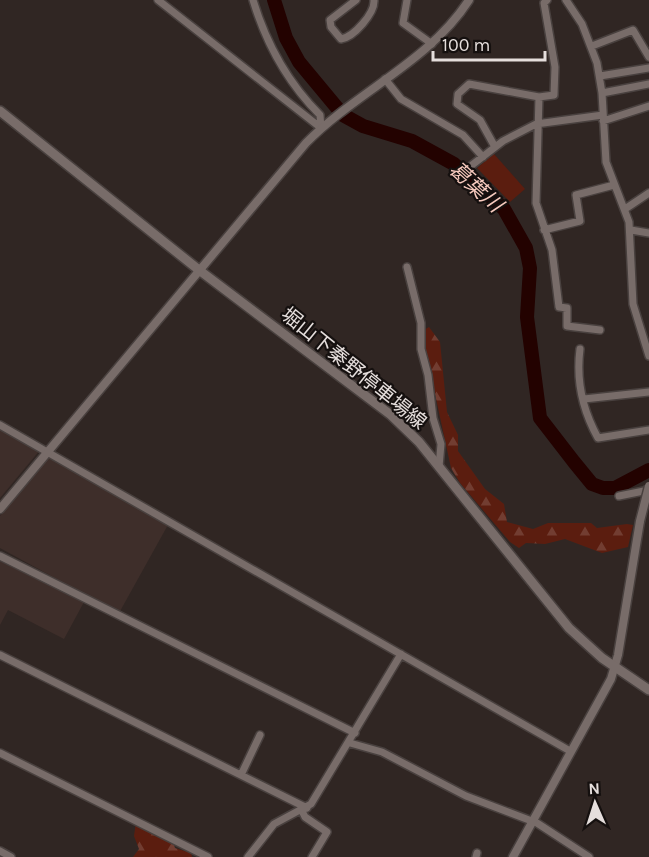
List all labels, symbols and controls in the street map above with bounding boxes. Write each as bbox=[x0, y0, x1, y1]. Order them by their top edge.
scale bar bbox=[433, 24, 546, 62]
text: 100 m bbox=[442, 34, 490, 56]
water label: 葛葉川 bbox=[445, 157, 509, 218]
street label: 堀山下秦野停車場線 bbox=[277, 303, 431, 434]
north arrow bbox=[565, 773, 625, 833]
text: N bbox=[588, 779, 600, 798]

